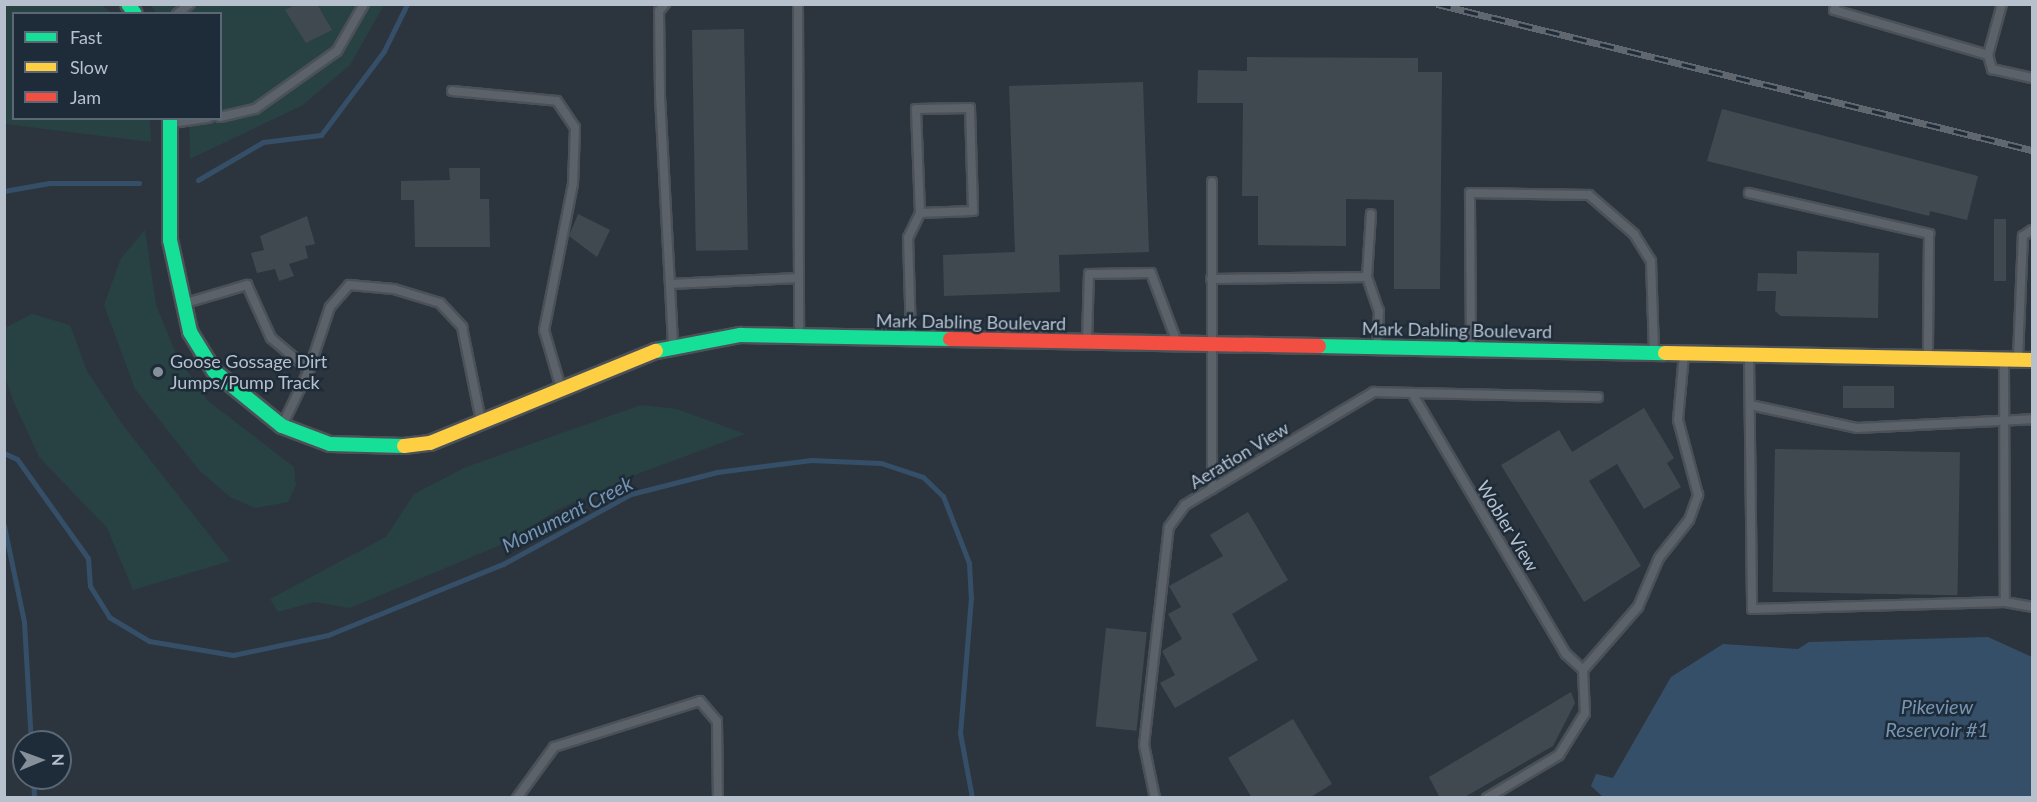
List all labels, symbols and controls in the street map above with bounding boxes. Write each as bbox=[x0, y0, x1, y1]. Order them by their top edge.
legend bbox=[12, 12, 222, 120]
text: Fast bbox=[70, 26, 102, 48]
text: Slow bbox=[70, 56, 108, 78]
text: Jam bbox=[70, 86, 101, 108]
street label: Mark Dabling Boulevard bbox=[876, 310, 1066, 334]
street label: Mark Dabling Boulevard bbox=[1362, 318, 1552, 342]
place label: Goose Gossage Dirt Jumps/Pump Track bbox=[170, 351, 327, 394]
marker: Goose Gossage Dirt Jumps/Pump Track bbox=[151, 365, 165, 379]
street label: Aeration View bbox=[1185, 417, 1293, 493]
water label: Monument Creek bbox=[498, 471, 636, 557]
street label: Wobler View bbox=[1472, 476, 1544, 576]
water label: Pikeview Reservoir #1 bbox=[1885, 695, 1989, 742]
north arrow bbox=[12, 730, 72, 790]
text: N bbox=[49, 753, 68, 766]

